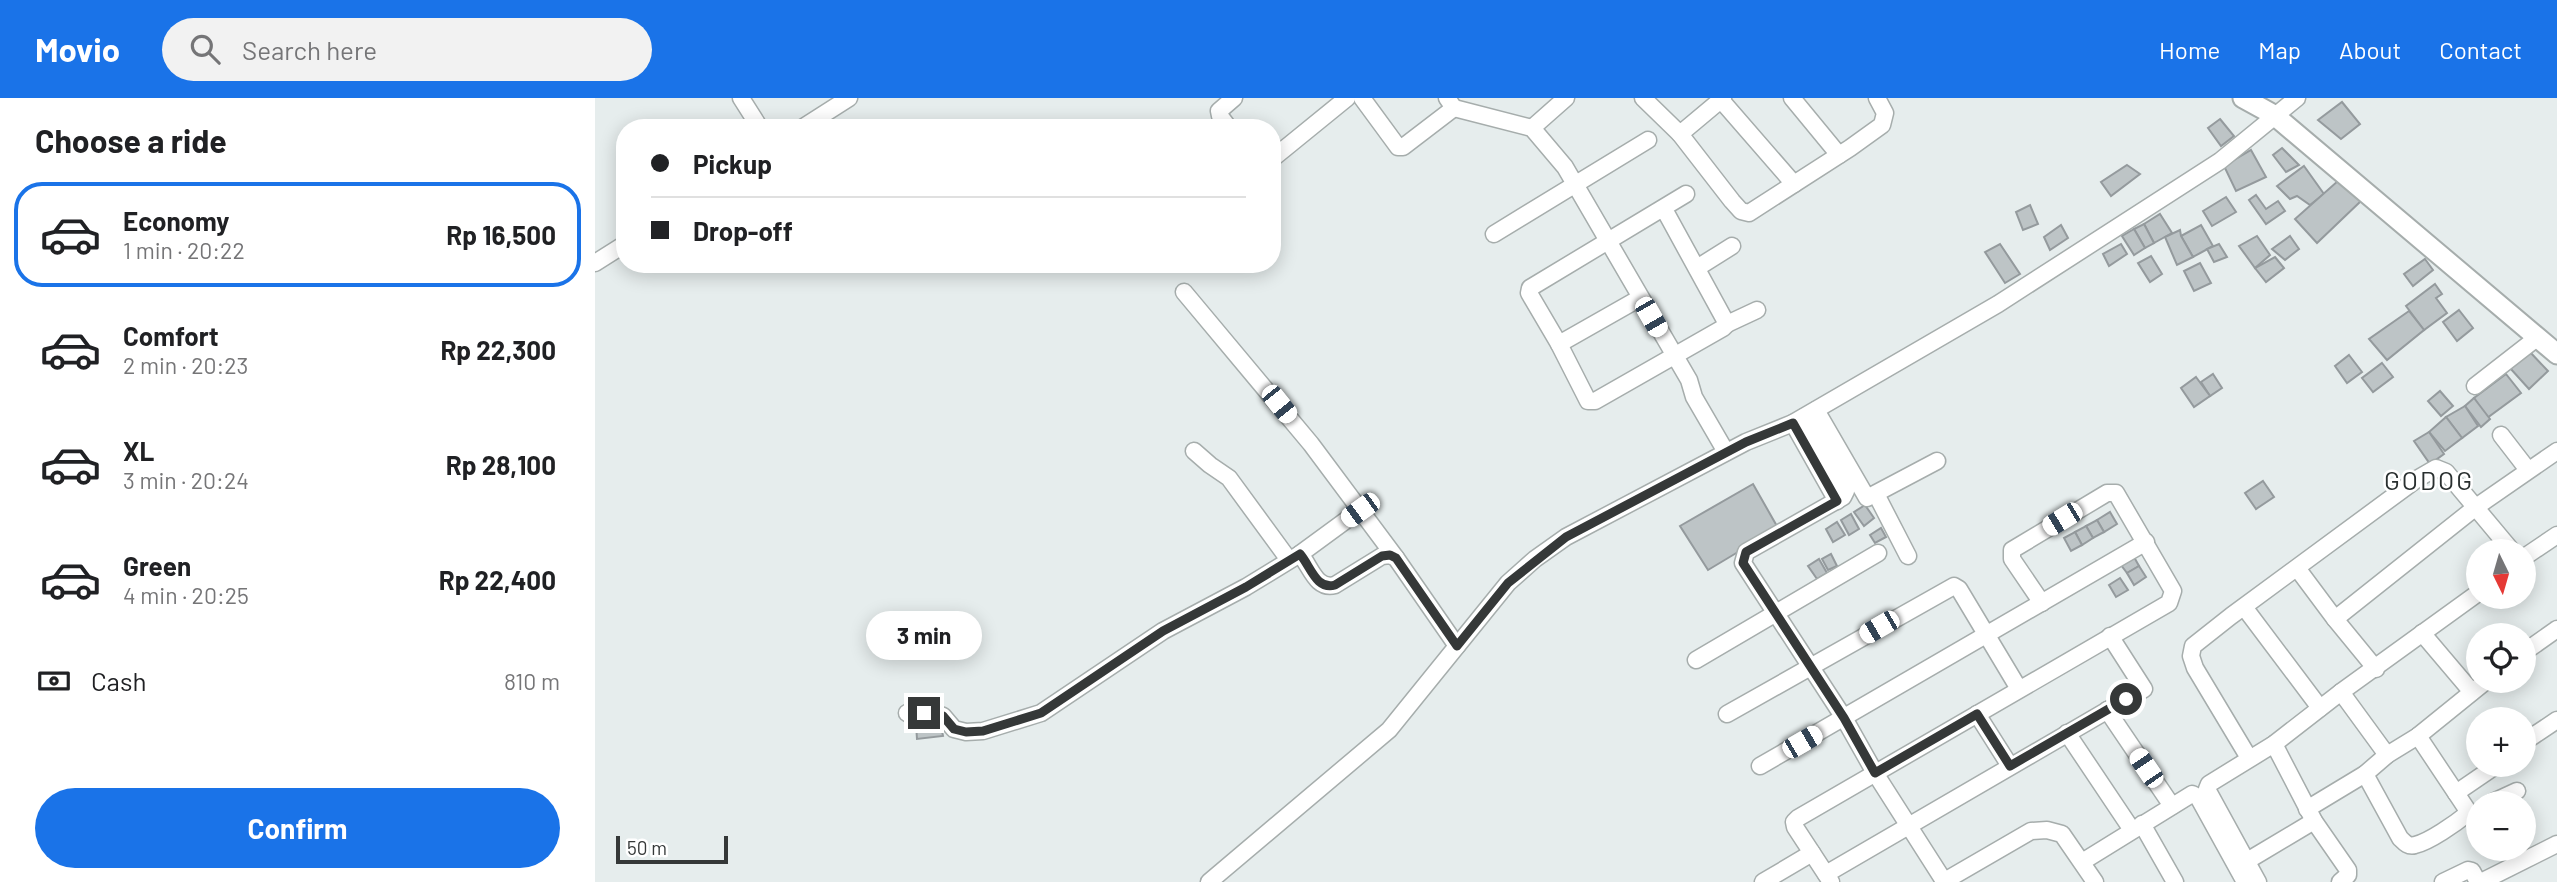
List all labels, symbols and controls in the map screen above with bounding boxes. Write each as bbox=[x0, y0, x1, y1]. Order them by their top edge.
search box bbox=[162, 18, 652, 81]
text: Movio bbox=[35, 29, 120, 69]
icon: search bbox=[186, 30, 224, 68]
text: Search here bbox=[242, 34, 377, 65]
text: Home bbox=[2159, 35, 2220, 64]
text: Map bbox=[2258, 35, 2301, 64]
text: About bbox=[2339, 35, 2401, 64]
text: Contact bbox=[2439, 35, 2522, 64]
text: Choose a ride bbox=[35, 121, 227, 159]
text: Pickup bbox=[693, 148, 772, 179]
icon: car bbox=[39, 203, 102, 266]
text: Economy bbox=[123, 205, 229, 236]
text: Drop-off bbox=[693, 215, 793, 246]
text: Rp 16,500 bbox=[446, 219, 556, 250]
text: 1 min · 20:22 bbox=[123, 236, 245, 264]
car bbox=[1632, 294, 1671, 340]
icon: car bbox=[39, 318, 102, 381]
text: Comfort bbox=[123, 320, 219, 351]
text: Rp 22,300 bbox=[440, 334, 556, 365]
text: 2 min · 20:23 bbox=[123, 351, 248, 379]
car bbox=[1258, 381, 1301, 427]
icon: car bbox=[39, 433, 102, 496]
text: XL bbox=[123, 435, 154, 466]
text: Rp 28,100 bbox=[446, 449, 556, 480]
district label: GODOG bbox=[2384, 464, 2474, 495]
text: 3 min · 20:24 bbox=[123, 466, 249, 494]
car bbox=[1337, 489, 1384, 531]
car bbox=[2039, 499, 2086, 539]
north arrow bbox=[2466, 539, 2536, 609]
map controls bbox=[2466, 539, 2536, 861]
icon: car bbox=[39, 548, 102, 611]
text: Green bbox=[123, 550, 191, 581]
text: Rp 22,400 bbox=[439, 564, 556, 595]
text: 4 min · 20:25 bbox=[123, 581, 249, 609]
car bbox=[1856, 607, 1903, 647]
callout: 3 min bbox=[866, 612, 982, 660]
text: 3 min bbox=[897, 621, 951, 649]
button: locate bbox=[2466, 623, 2536, 693]
icon: cash bbox=[35, 662, 73, 700]
text: Cash bbox=[91, 665, 146, 696]
text: 810 m bbox=[504, 667, 560, 695]
route start bbox=[2110, 683, 2142, 715]
route end bbox=[908, 697, 940, 729]
button: + bbox=[2466, 707, 2536, 777]
car bbox=[1779, 722, 1826, 762]
car bbox=[2126, 745, 2167, 791]
button: Confirm bbox=[35, 788, 560, 868]
button: − bbox=[2466, 791, 2536, 861]
scale bar bbox=[616, 833, 728, 865]
text: 50 m bbox=[627, 836, 667, 859]

